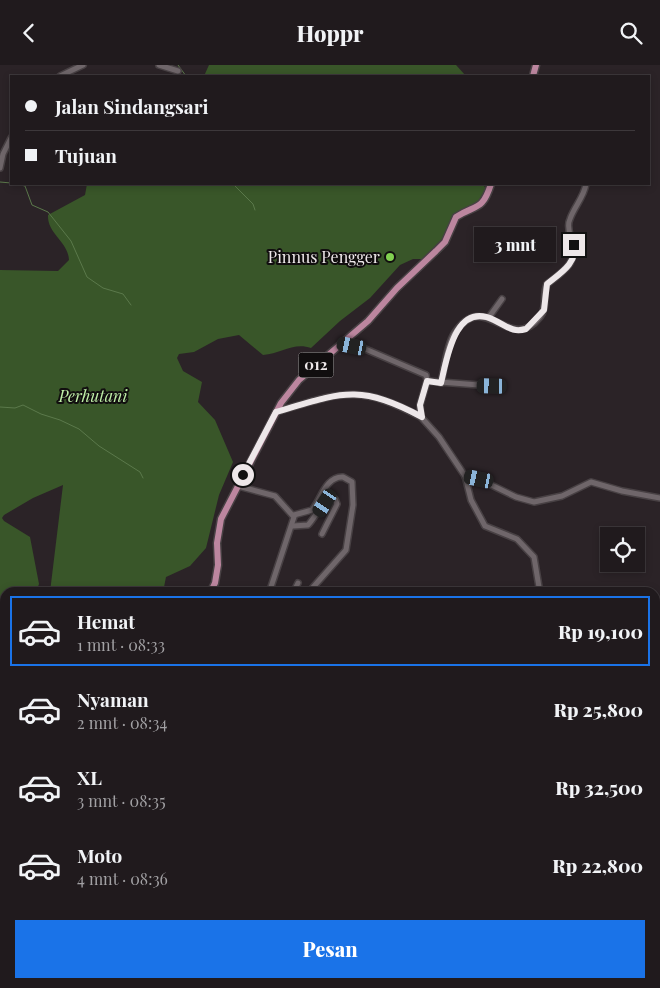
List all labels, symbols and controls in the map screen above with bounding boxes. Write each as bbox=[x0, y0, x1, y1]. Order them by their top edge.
text: Hoppr bbox=[296, 18, 364, 48]
icon: back bbox=[15, 19, 43, 47]
icon: search bbox=[617, 19, 645, 47]
text: Jalan Sindangsari bbox=[55, 93, 209, 119]
text: Tujuan bbox=[55, 142, 117, 168]
callout: 3 mnt bbox=[474, 227, 556, 263]
text: 3 mnt bbox=[494, 234, 536, 255]
route end bbox=[563, 234, 585, 256]
place label: Pinnus Pengger bbox=[268, 246, 380, 267]
marker: Pinnus Pengger bbox=[384, 251, 396, 263]
car bbox=[335, 336, 368, 356]
road number: 012 bbox=[298, 353, 334, 377]
car bbox=[476, 378, 507, 394]
park label: Perhutani bbox=[58, 385, 128, 406]
route start bbox=[232, 464, 254, 486]
car bbox=[462, 469, 495, 489]
car bbox=[310, 486, 339, 520]
map controls bbox=[600, 527, 645, 572]
button: locate bbox=[600, 527, 645, 572]
text: Hemat bbox=[77, 608, 135, 634]
icon: car bbox=[17, 609, 62, 654]
text: Rp 19,100 bbox=[558, 618, 643, 644]
text: 1 mnt · 08:33 bbox=[77, 634, 165, 655]
text: Nyaman bbox=[77, 686, 149, 712]
icon: car bbox=[17, 687, 62, 732]
text: Rp 25,800 bbox=[553, 696, 643, 722]
text: 2 mnt · 08:34 bbox=[77, 712, 167, 733]
text: XL bbox=[77, 764, 102, 790]
icon: car bbox=[17, 765, 62, 810]
text: Rp 32,500 bbox=[555, 774, 643, 800]
text: 3 mnt · 08:35 bbox=[77, 790, 166, 811]
text: Moto bbox=[77, 842, 122, 868]
icon: car bbox=[17, 843, 62, 888]
text: Rp 22,800 bbox=[552, 852, 643, 878]
text: 4 mnt · 08:36 bbox=[77, 868, 168, 889]
button: Pesan bbox=[15, 920, 645, 978]

